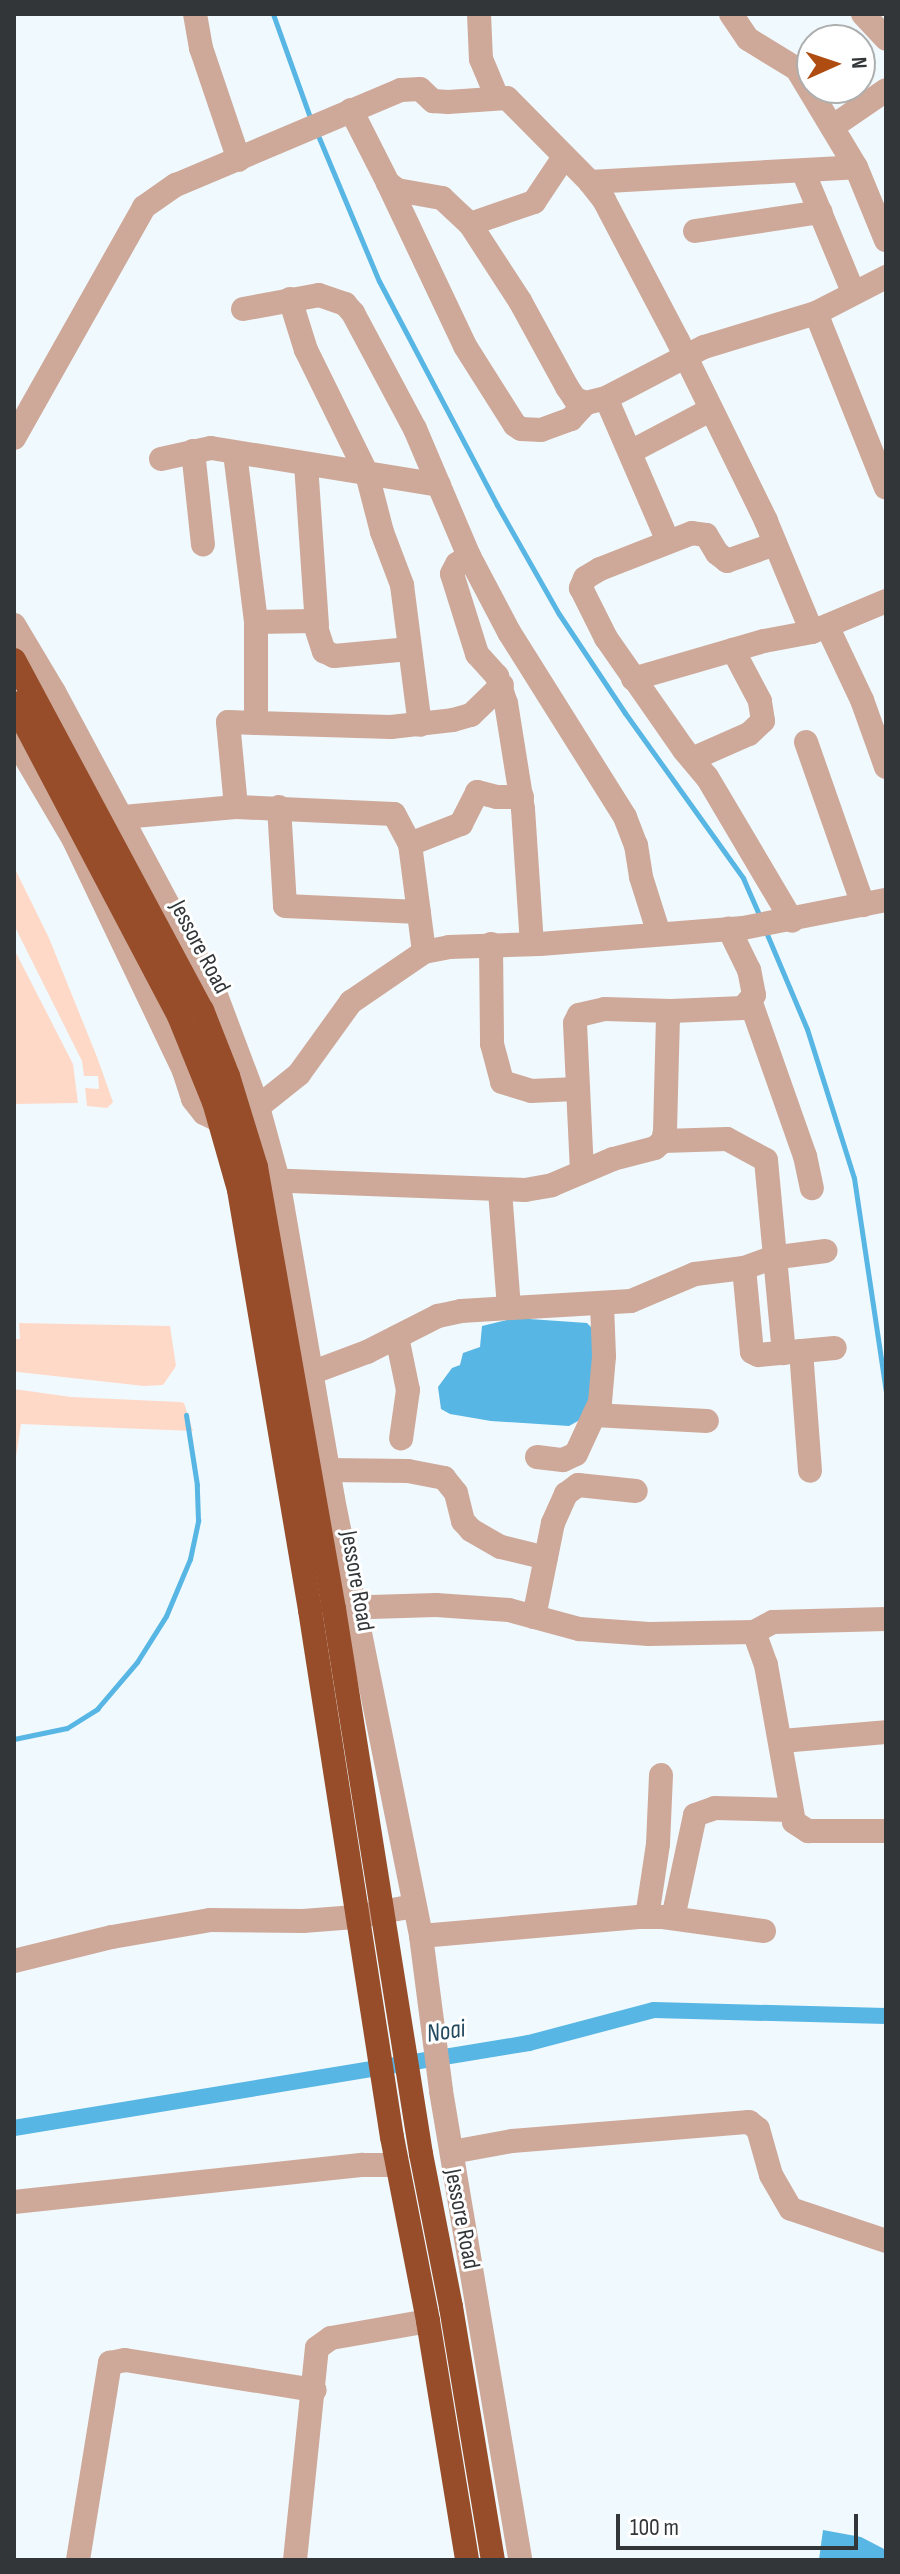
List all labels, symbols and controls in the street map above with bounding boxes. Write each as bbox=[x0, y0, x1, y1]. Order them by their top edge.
north arrow bbox=[796, 24, 876, 104]
text: N bbox=[845, 56, 872, 69]
street label: Jessore Road bbox=[163, 895, 237, 999]
street label: Jessore Road bbox=[334, 1529, 380, 1633]
water label: Noai bbox=[424, 2014, 468, 2050]
street label: Jessore Road bbox=[438, 2166, 486, 2272]
scale bar bbox=[620, 2498, 862, 2548]
text: 100 m bbox=[630, 2513, 679, 2542]

